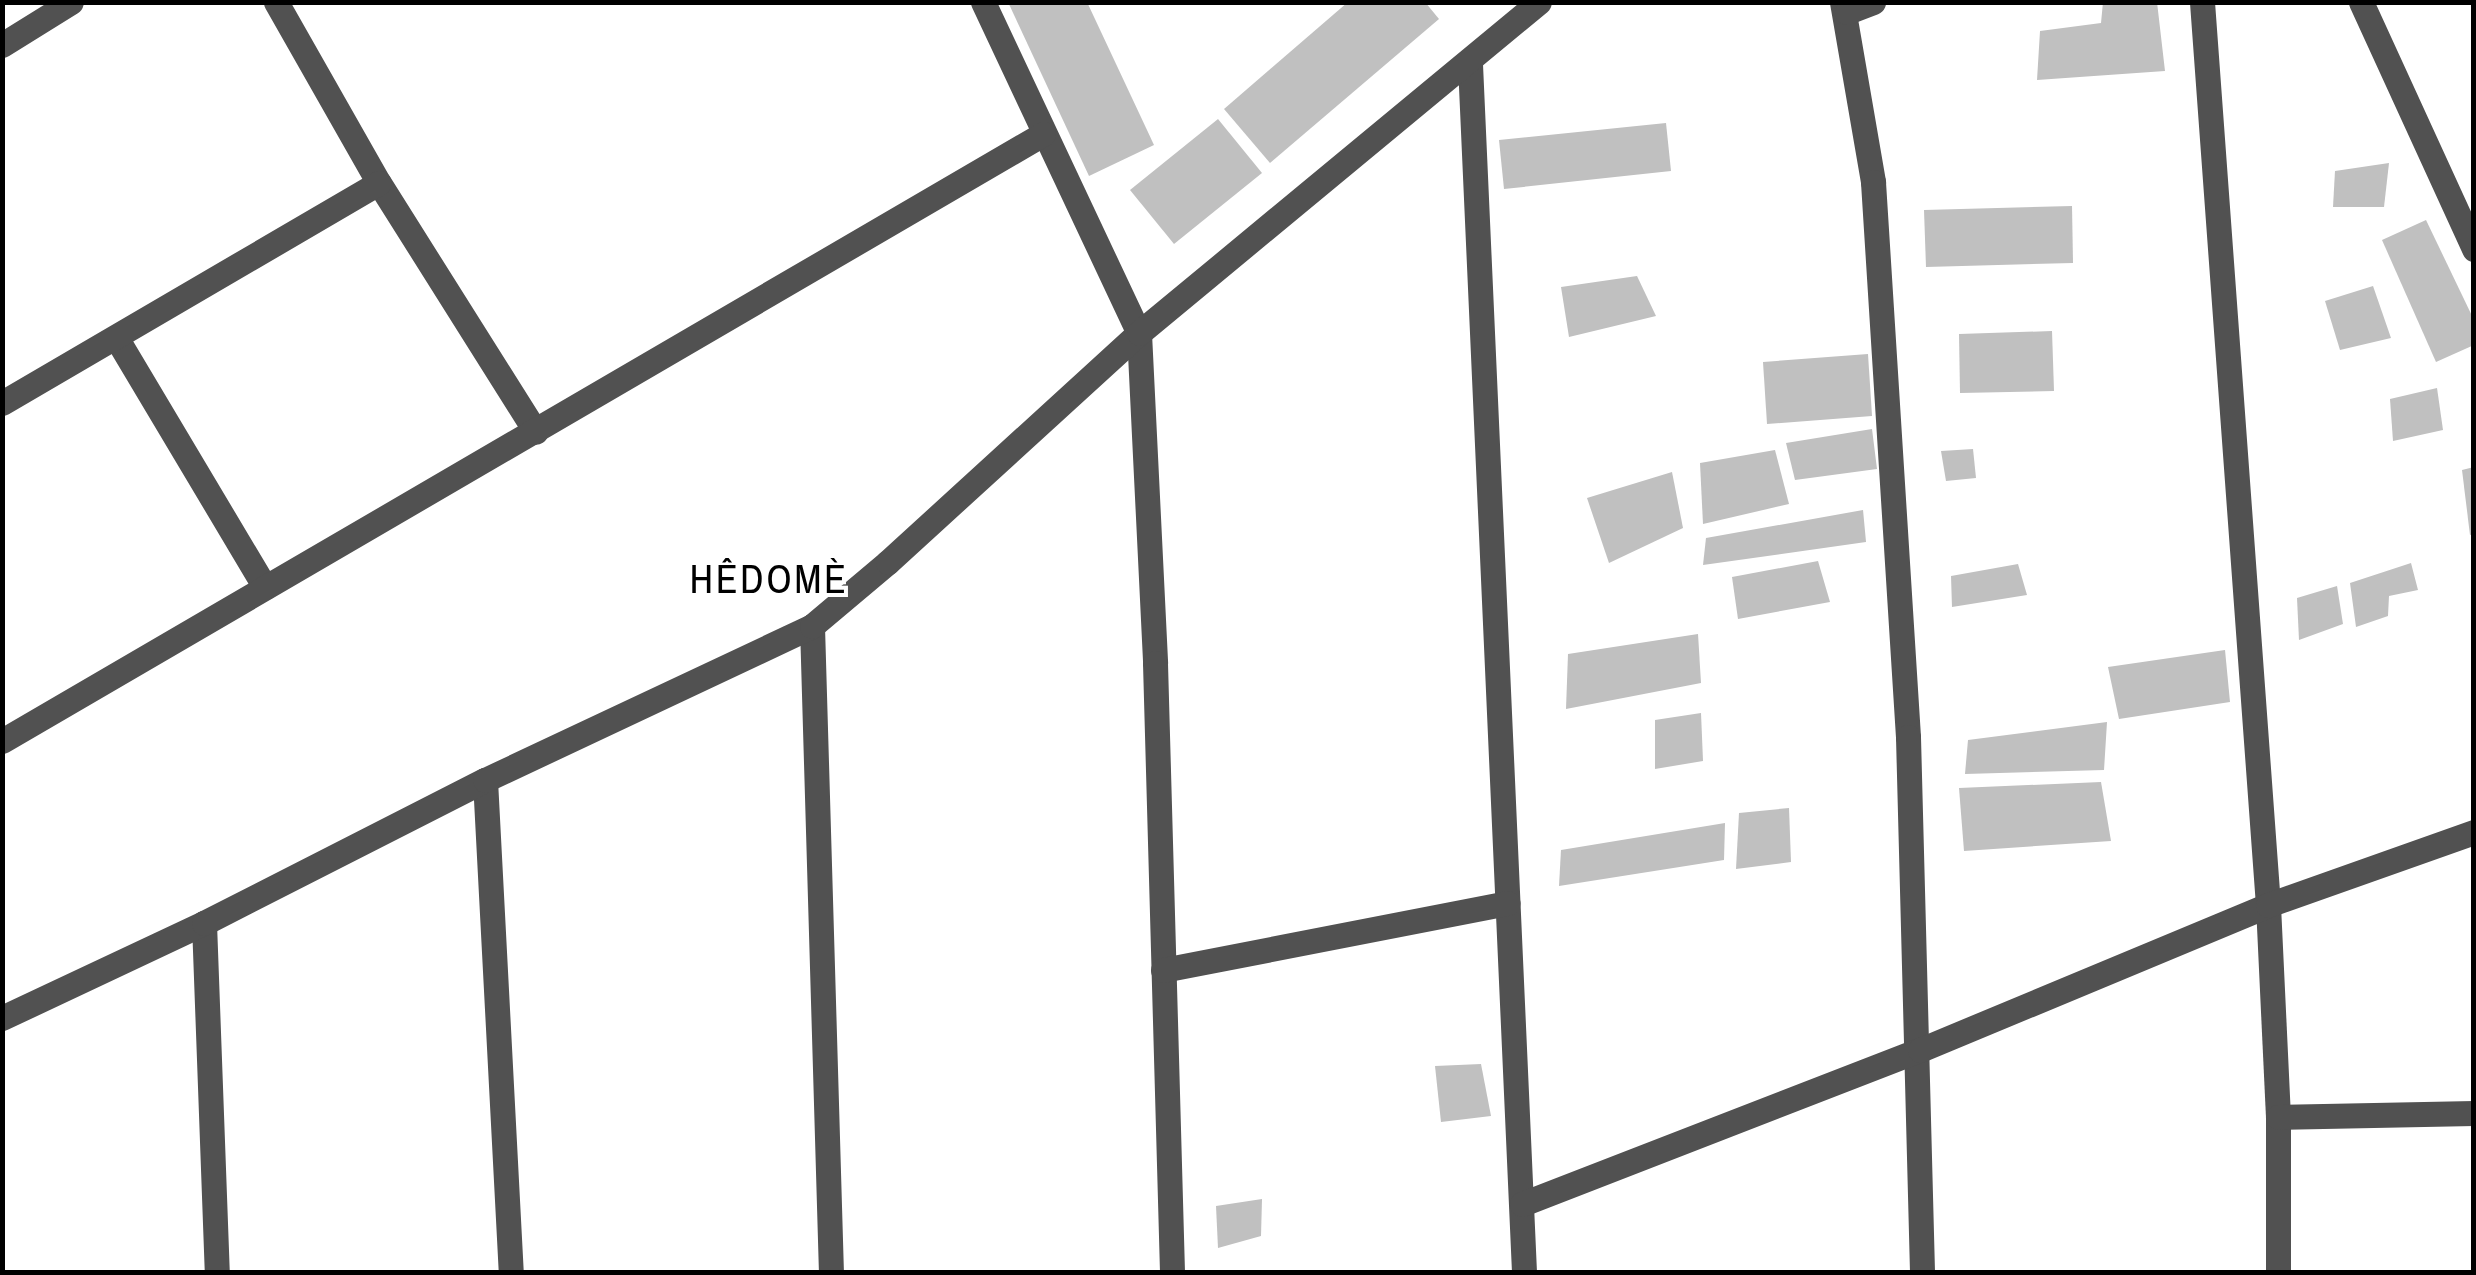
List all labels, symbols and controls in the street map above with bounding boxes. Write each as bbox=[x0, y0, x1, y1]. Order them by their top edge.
district label: HÊDOMÈ bbox=[690, 555, 848, 603]

